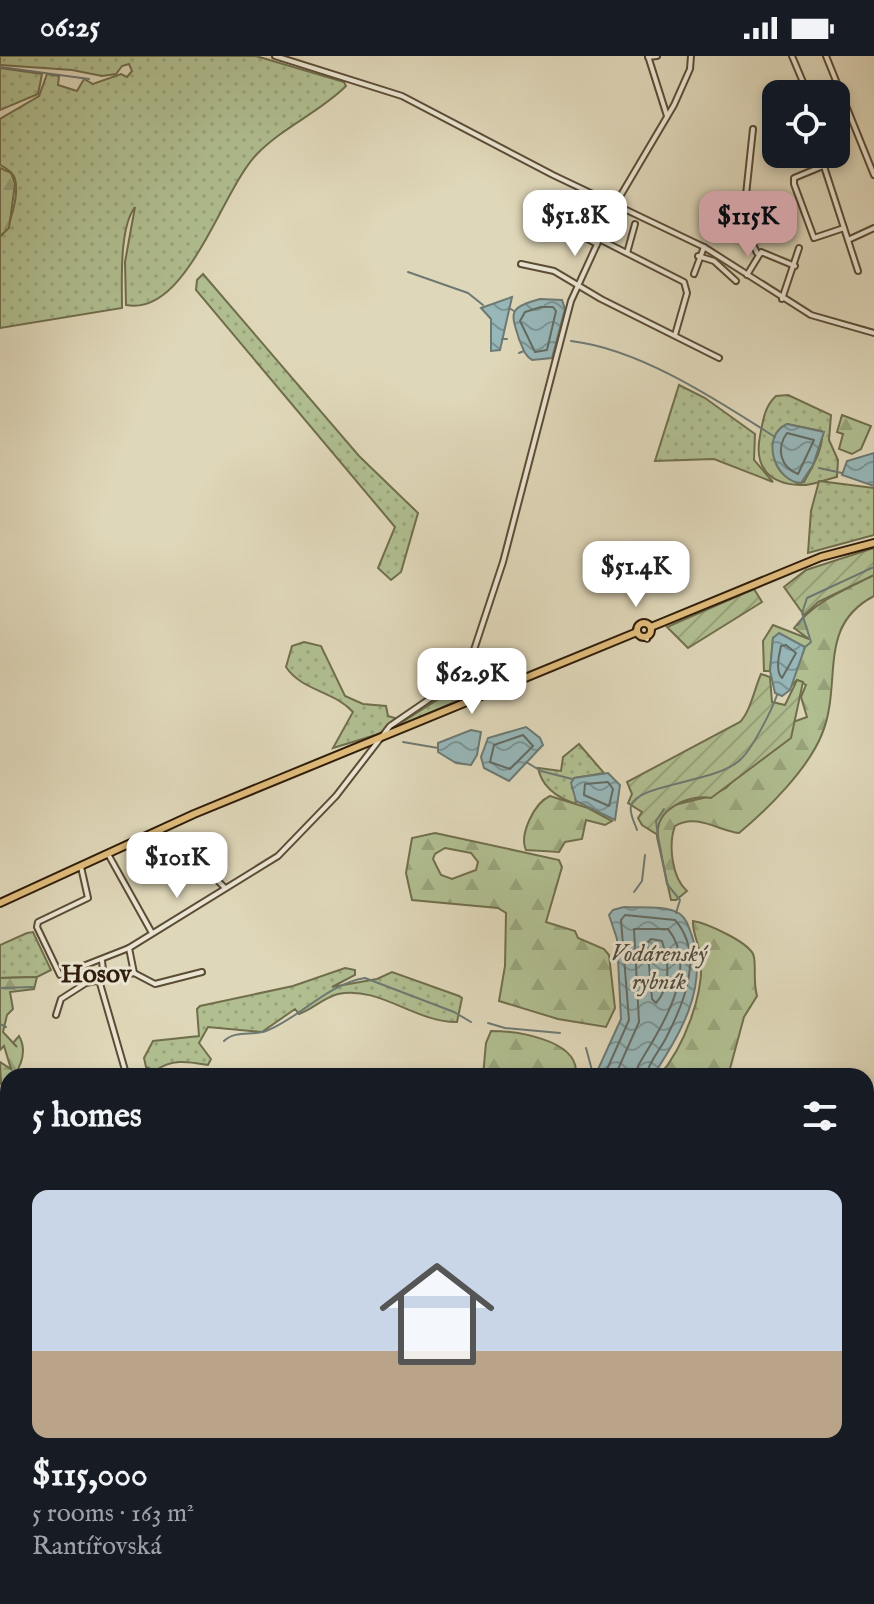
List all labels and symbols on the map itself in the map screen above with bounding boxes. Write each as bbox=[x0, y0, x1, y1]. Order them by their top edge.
pin: $51.8K bbox=[510, 190, 640, 258]
pin: $115K bbox=[692, 191, 804, 259]
pin: $51.4K bbox=[571, 541, 701, 609]
pin: $62.9K bbox=[407, 648, 537, 716]
pin: $101K bbox=[121, 832, 233, 900]
water label: Vodárenský rybník bbox=[611, 939, 709, 998]
district label: Hosov bbox=[61, 958, 133, 991]

